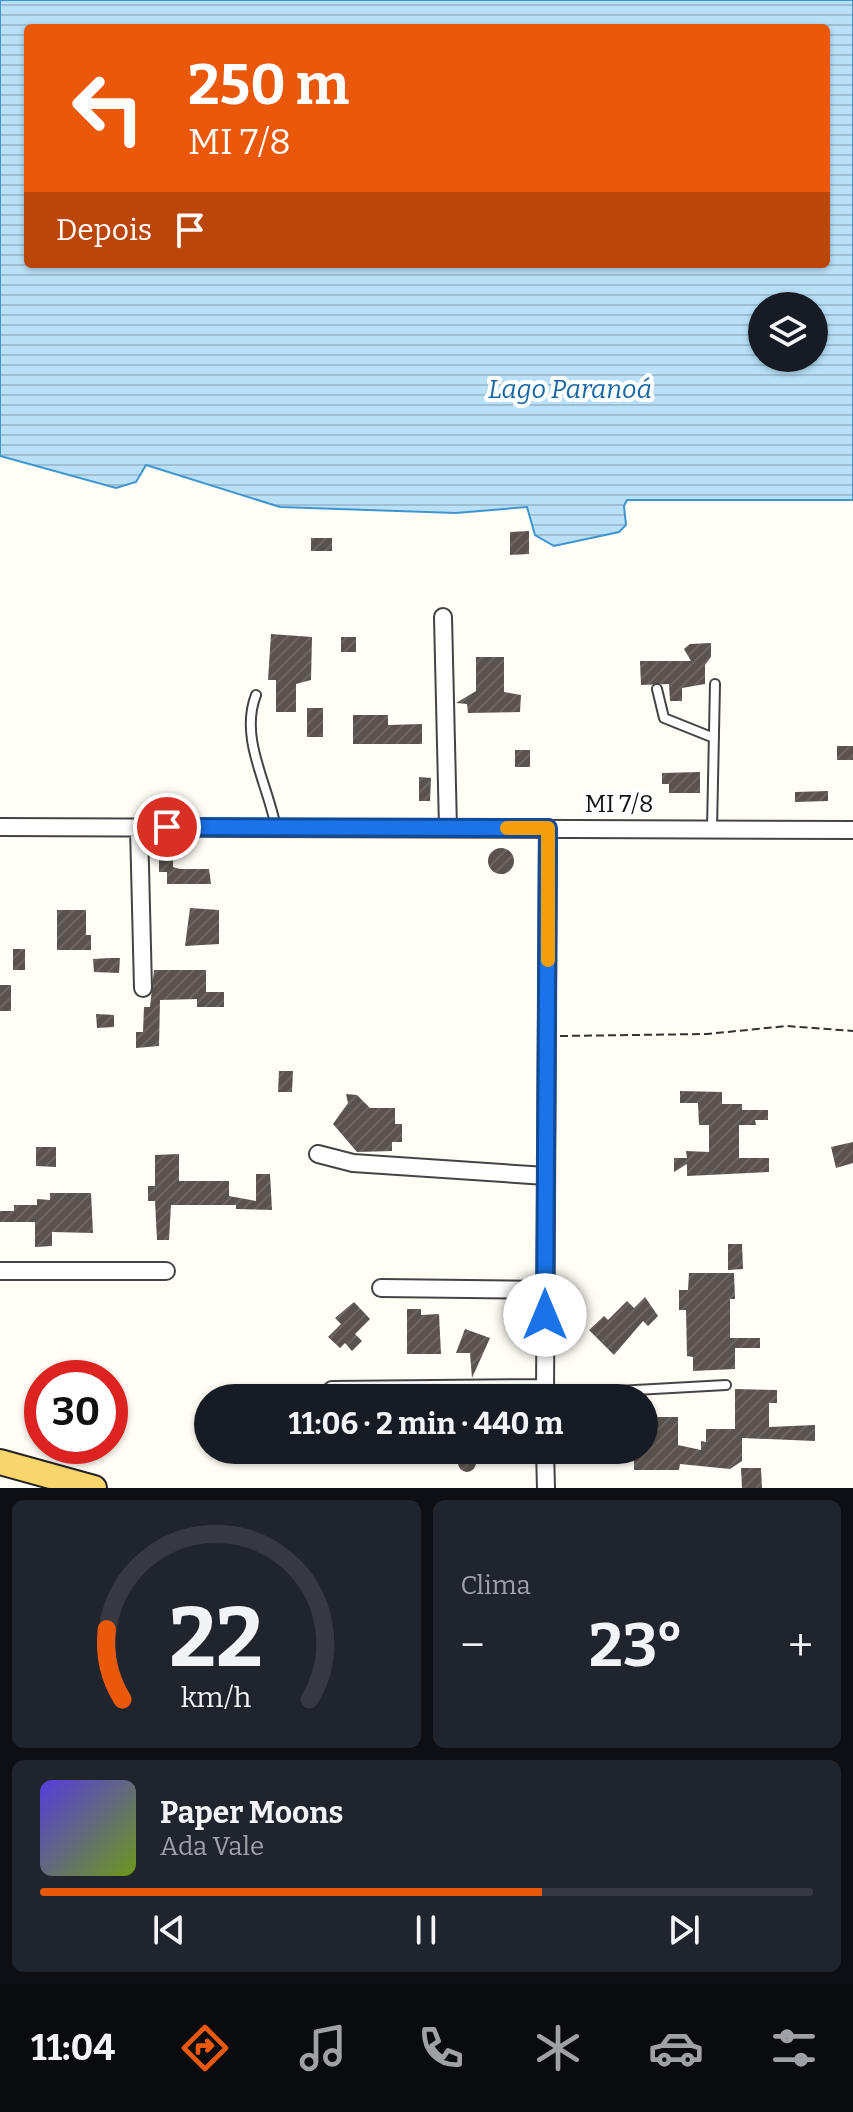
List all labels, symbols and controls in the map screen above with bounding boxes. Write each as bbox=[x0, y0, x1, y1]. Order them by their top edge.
text: 250 m bbox=[188, 52, 349, 119]
icon: left bbox=[56, 56, 160, 160]
text: MI 7/8 bbox=[188, 120, 291, 164]
icon: arrive bbox=[168, 208, 212, 252]
text: Depois bbox=[56, 212, 152, 248]
map controls bbox=[748, 292, 828, 372]
button: layers bbox=[748, 292, 828, 372]
water label: Lago Paranoá bbox=[488, 374, 652, 405]
street label: MI 7/8 bbox=[585, 790, 653, 818]
pin bbox=[133, 793, 201, 861]
icon: arrive bbox=[145, 805, 189, 849]
position arrow bbox=[503, 1273, 587, 1357]
speed limit sign: 30 bbox=[24, 1360, 128, 1464]
text: 11:06 · 2 min · 440 m bbox=[289, 1406, 563, 1442]
text: Clima bbox=[461, 1570, 531, 1601]
text: 22 bbox=[169, 1588, 263, 1688]
text: 23° bbox=[589, 1610, 684, 1682]
text: − bbox=[461, 1619, 485, 1672]
text: + bbox=[788, 1619, 813, 1672]
text: km/h bbox=[181, 1680, 252, 1715]
text: Paper Moons bbox=[160, 1795, 343, 1831]
text: Ada Vale bbox=[160, 1831, 264, 1862]
icon: previous bbox=[147, 1908, 191, 1952]
icon: pause bbox=[404, 1908, 448, 1952]
icon: next bbox=[662, 1908, 706, 1952]
icon: directions bbox=[177, 2020, 233, 2076]
icon: music bbox=[295, 2020, 351, 2076]
icon: phone bbox=[413, 2020, 469, 2076]
icon: climate bbox=[530, 2020, 586, 2076]
icon: car bbox=[648, 2020, 704, 2076]
icon: filters bbox=[766, 2020, 822, 2076]
text: 11:04 bbox=[31, 2026, 115, 2070]

